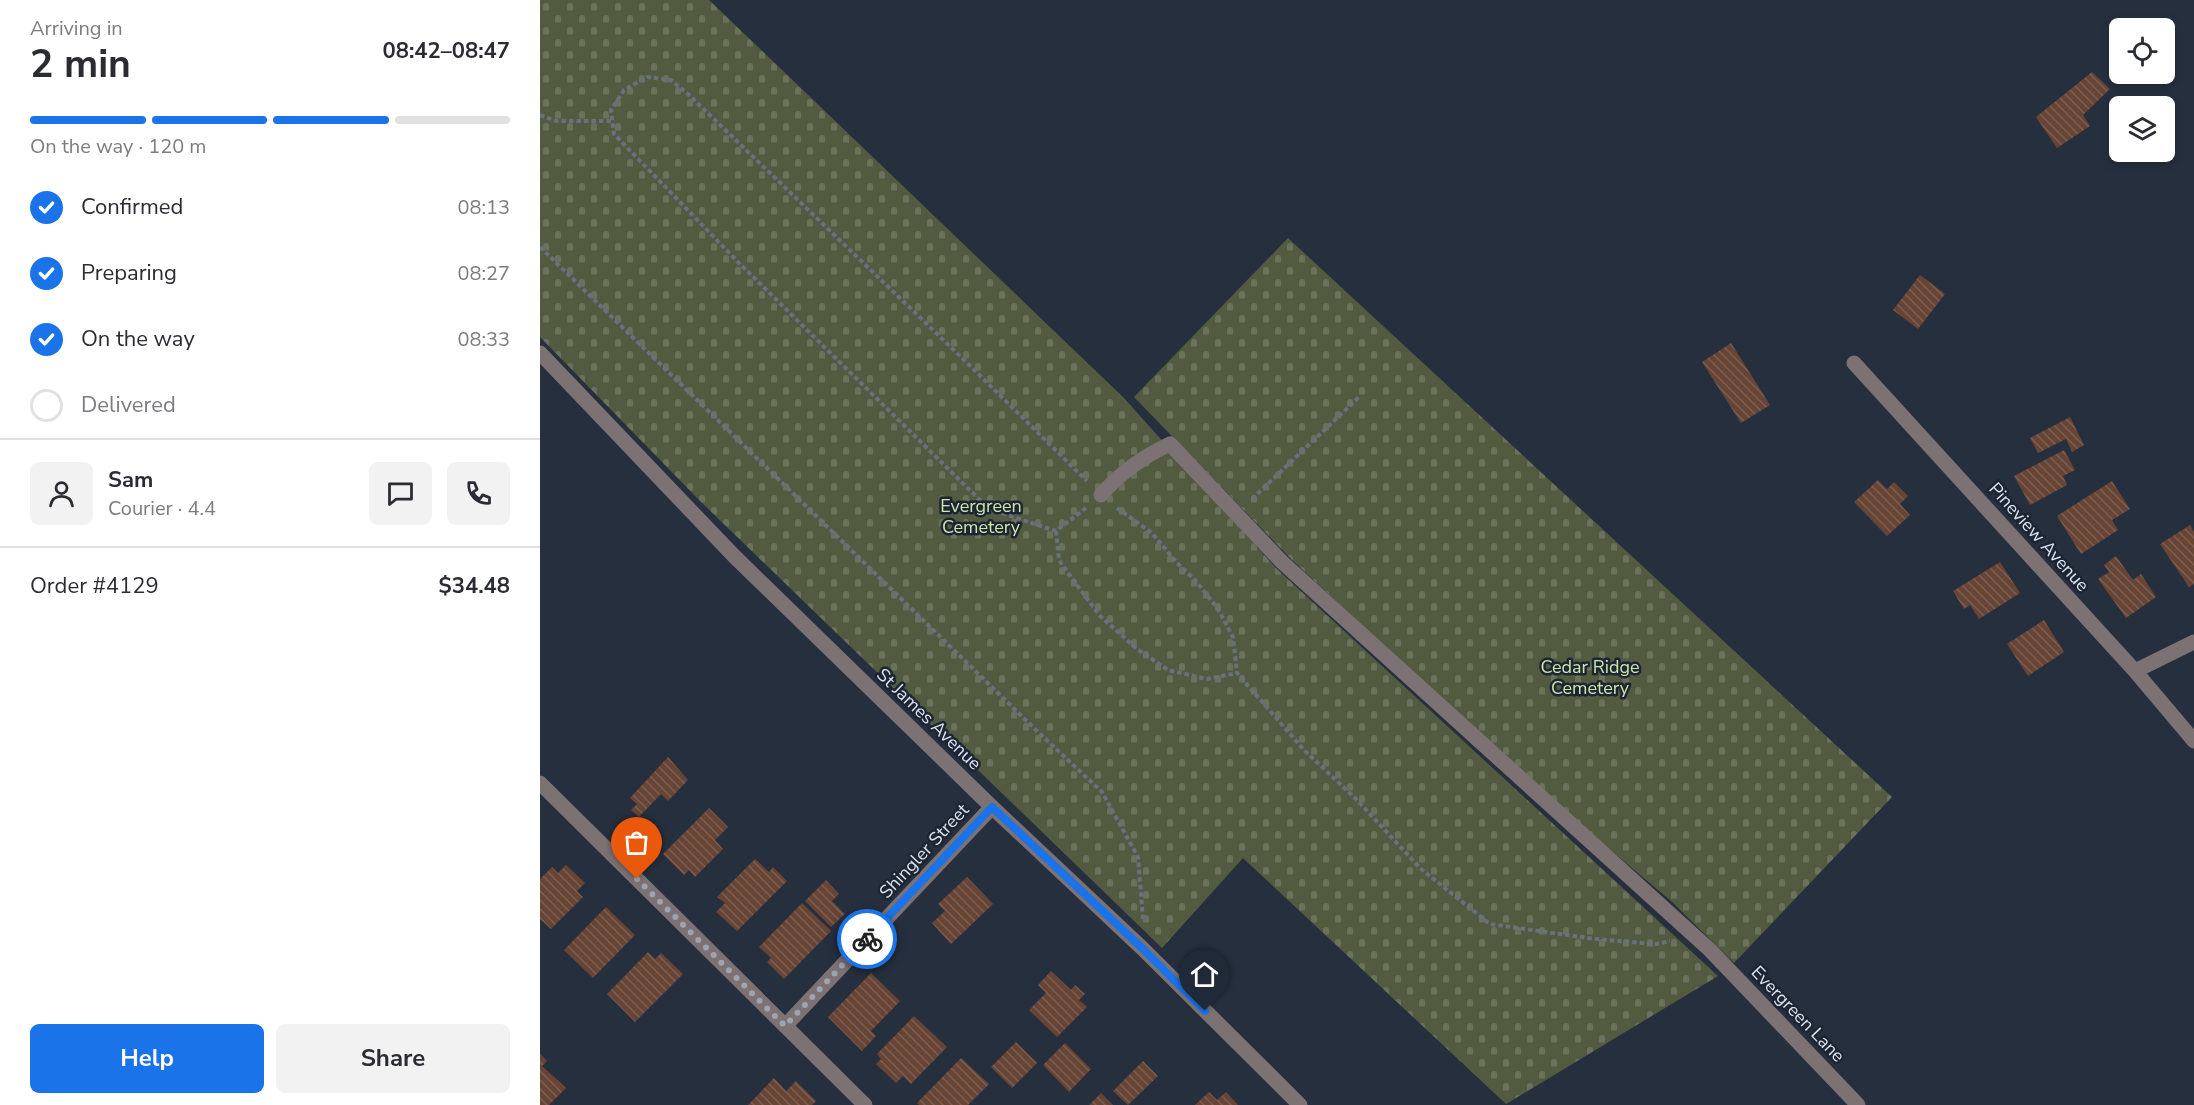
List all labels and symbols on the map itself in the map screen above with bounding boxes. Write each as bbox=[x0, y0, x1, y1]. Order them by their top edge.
street label: Pineview Avenue bbox=[1984, 477, 2094, 597]
park label: Evergreen Cemetery bbox=[940, 494, 1022, 539]
park label: Cedar Ridge Cemetery bbox=[1541, 655, 1640, 700]
street label: St James Avenue bbox=[871, 663, 987, 775]
street label: Shingler Street bbox=[874, 798, 975, 904]
pin bbox=[611, 817, 662, 879]
courier bbox=[837, 909, 897, 969]
pin bbox=[1179, 949, 1230, 1011]
street label: Evergreen Lane bbox=[1746, 961, 1850, 1067]

